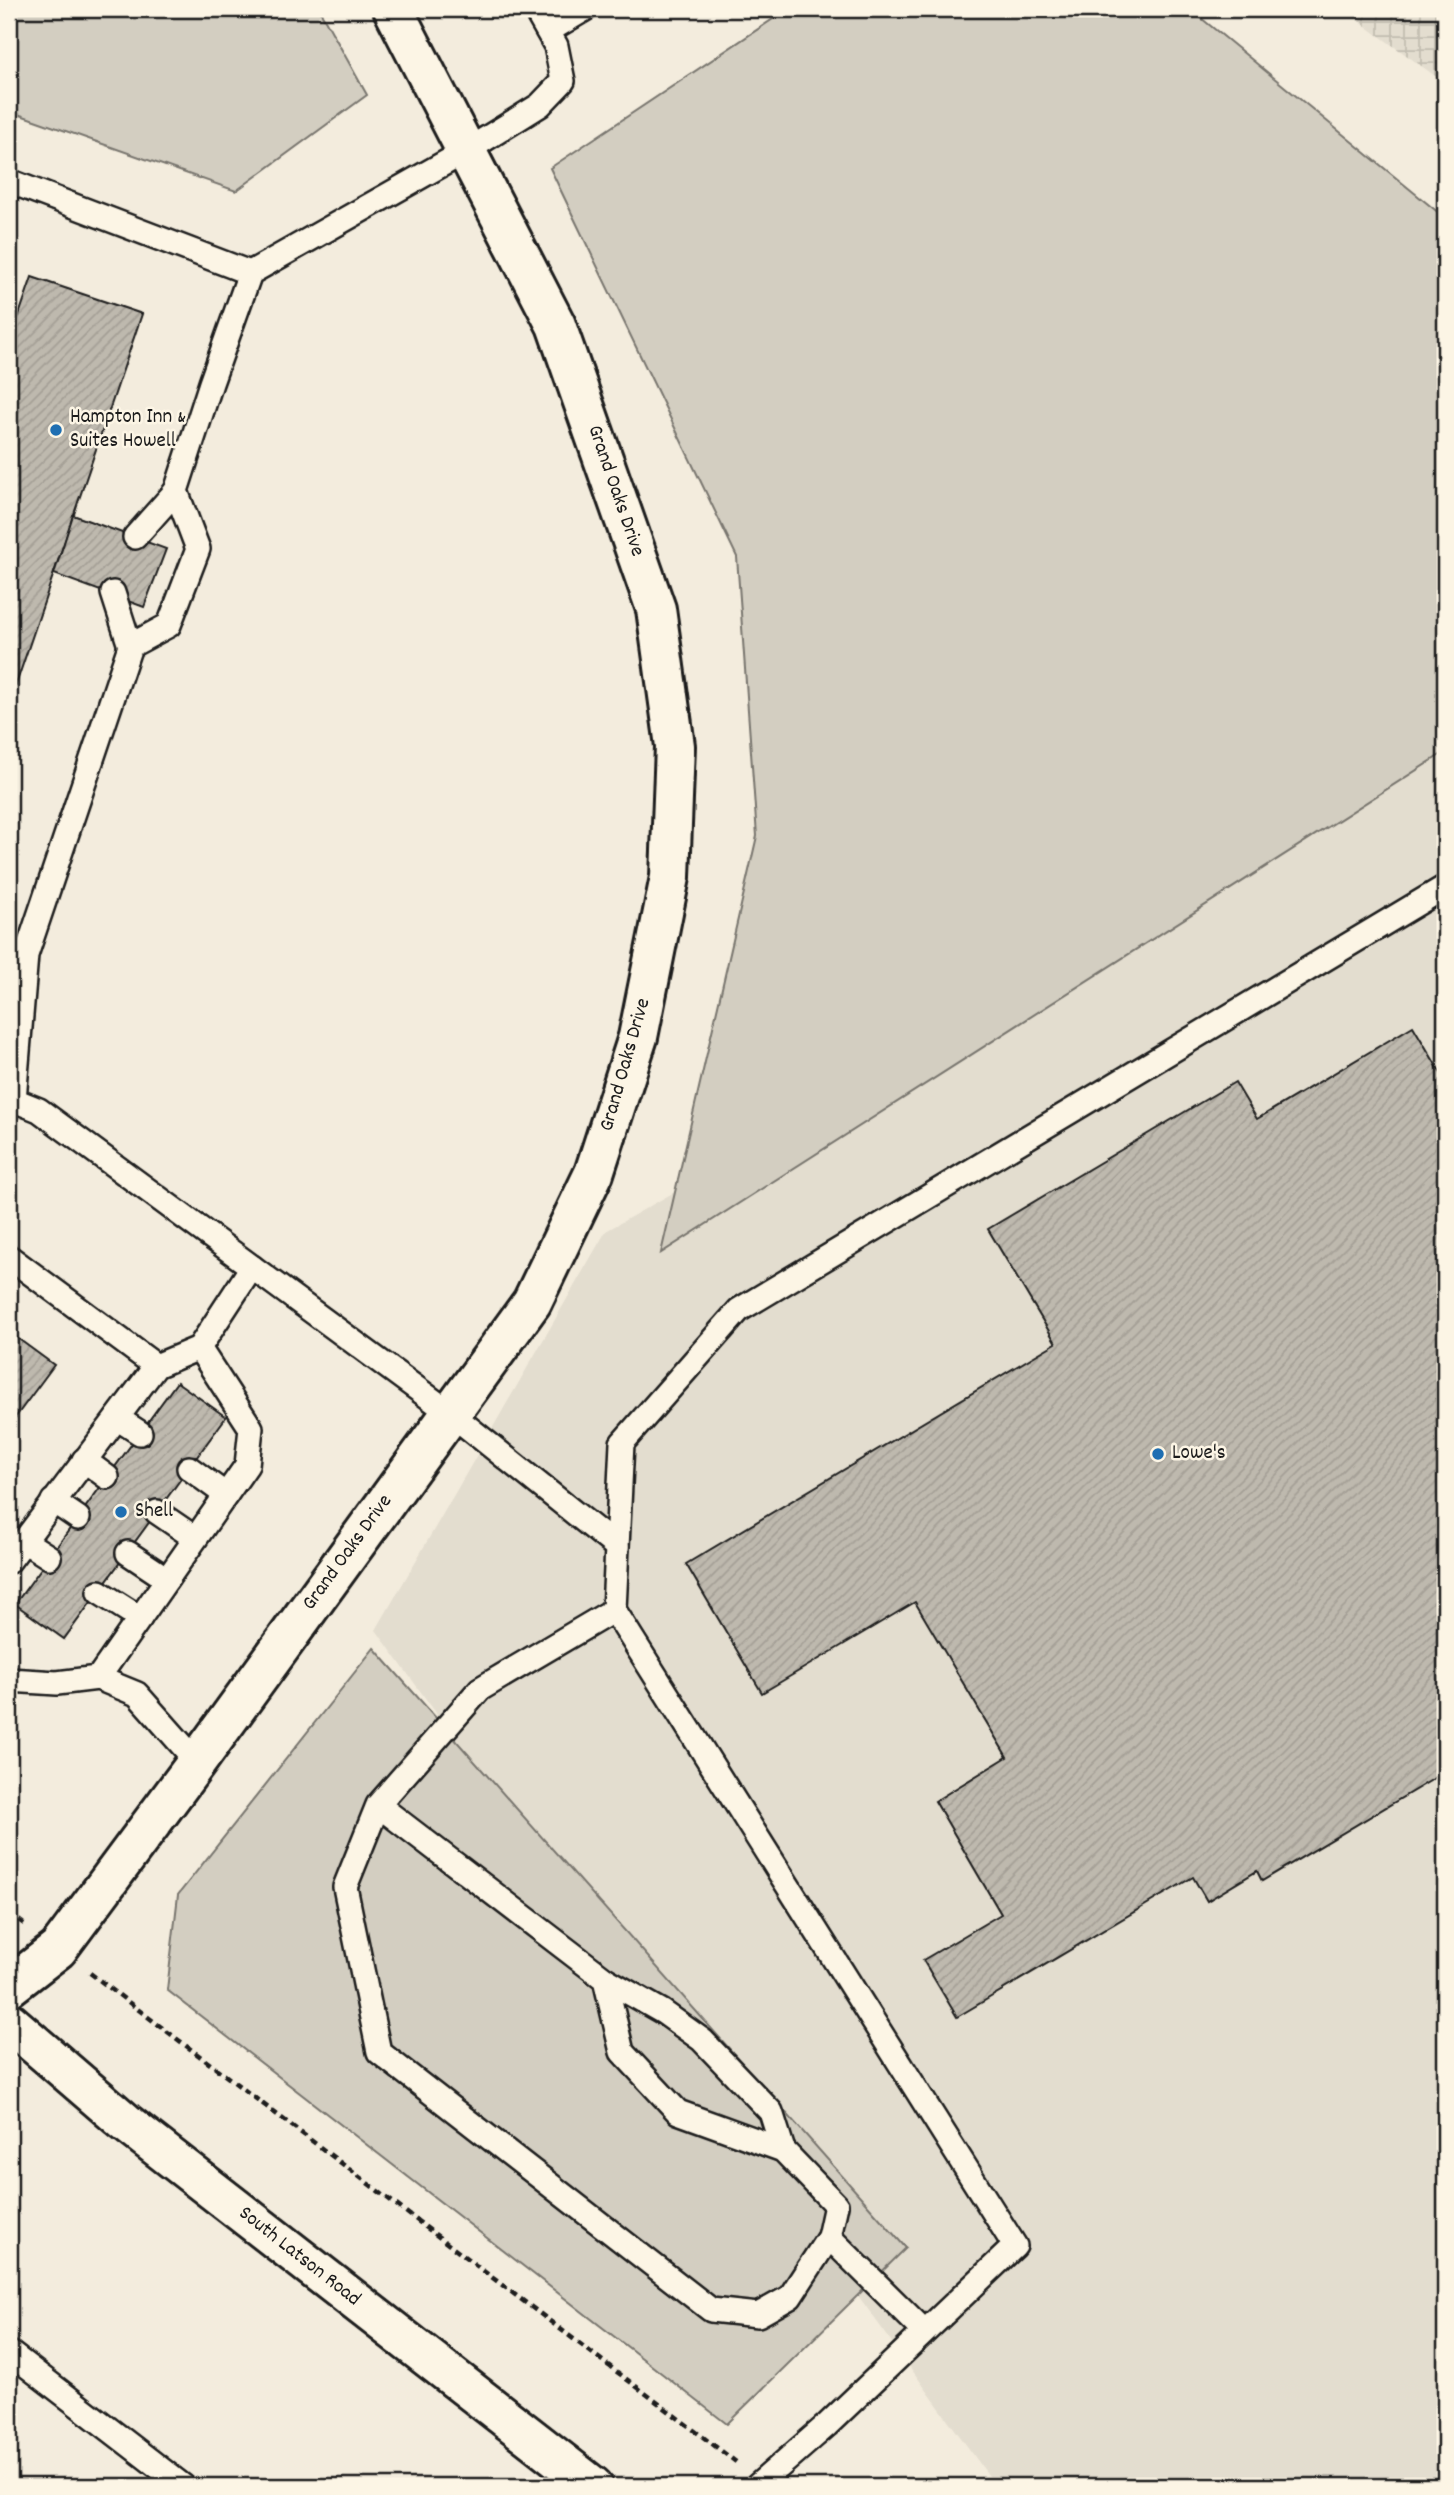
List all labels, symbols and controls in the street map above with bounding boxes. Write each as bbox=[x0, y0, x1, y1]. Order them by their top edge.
place label: Hampton Inn & Suites Howell bbox=[70, 403, 186, 457]
street label: Grand Oaks Drive bbox=[578, 421, 652, 561]
marker: Hampton Inn & Suites Howell bbox=[48, 422, 64, 438]
street label: Grand Oaks Drive bbox=[593, 995, 659, 1135]
place label: Lowe's bbox=[1172, 1439, 1226, 1469]
marker: Lowe's bbox=[1150, 1446, 1166, 1462]
street label: Grand Oaks Drive bbox=[296, 1489, 400, 1617]
place label: Shell bbox=[135, 1497, 173, 1527]
marker: Shell bbox=[113, 1504, 129, 1520]
street label: South Latson Road bbox=[231, 2200, 367, 2314]

